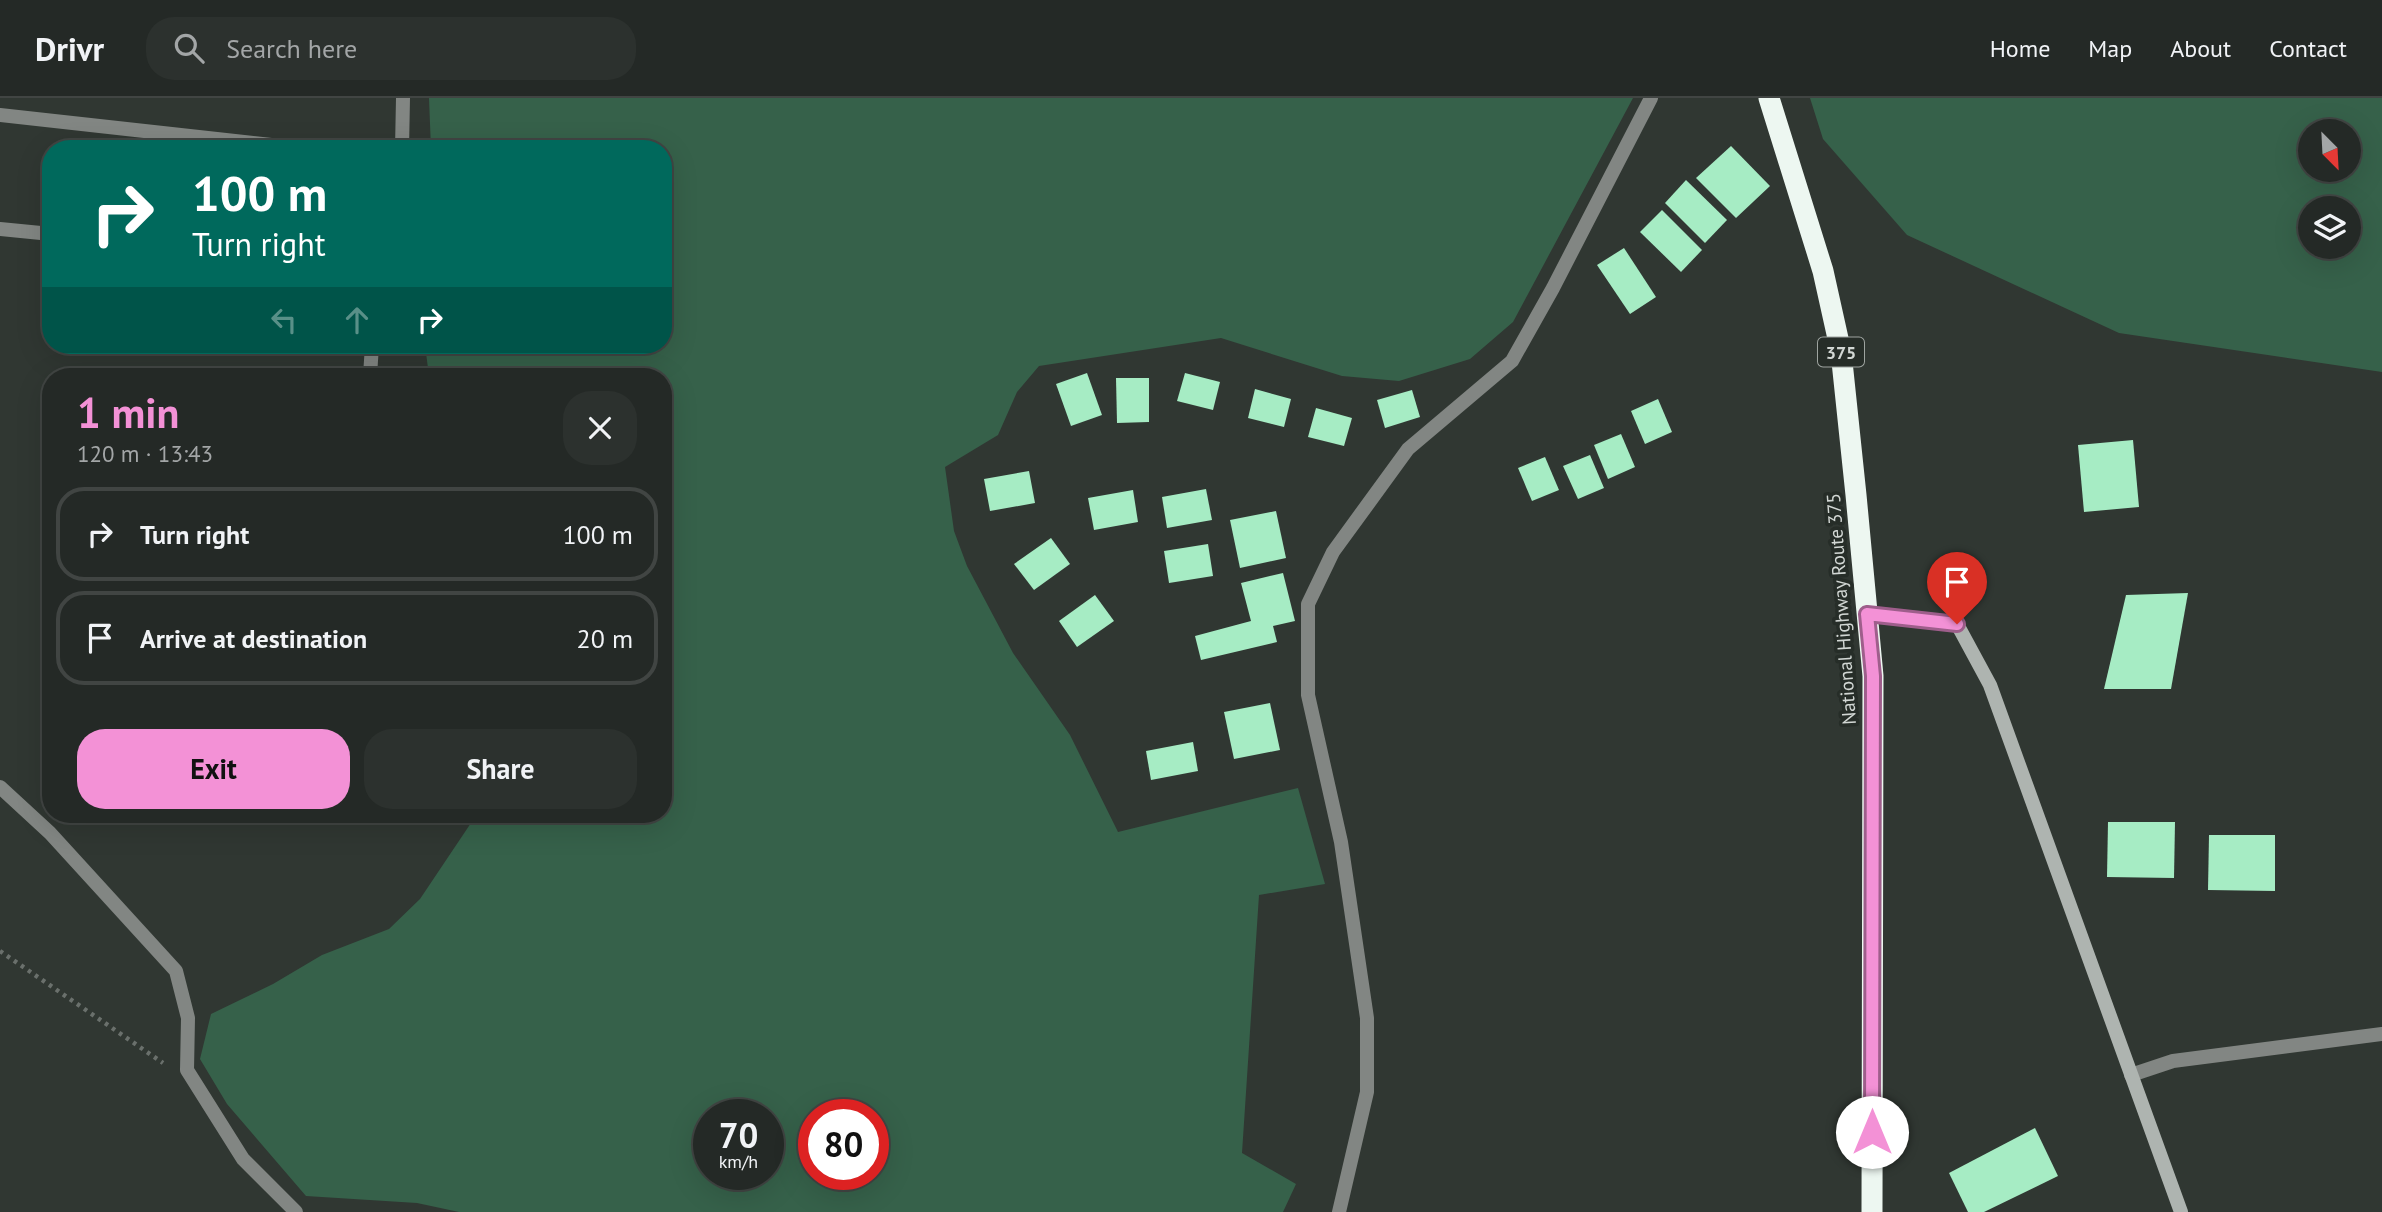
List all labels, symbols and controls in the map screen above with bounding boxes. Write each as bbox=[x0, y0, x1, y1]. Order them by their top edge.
search box bbox=[146, 17, 636, 80]
text: Drivr bbox=[35, 27, 104, 70]
icon: search bbox=[170, 29, 208, 67]
text: Search here bbox=[226, 32, 357, 65]
text: Home bbox=[1990, 33, 2050, 64]
text: Map bbox=[2088, 33, 2132, 64]
text: About bbox=[2170, 33, 2231, 64]
text: Contact bbox=[2269, 33, 2347, 64]
north arrow bbox=[2298, 119, 2361, 182]
map controls bbox=[2298, 119, 2361, 259]
text: 100 m bbox=[192, 161, 327, 225]
icon: right bbox=[77, 168, 168, 259]
button: layers bbox=[2298, 196, 2361, 259]
text: Turn right bbox=[192, 223, 326, 265]
icon: left bbox=[265, 301, 303, 339]
icon: ahead bbox=[338, 301, 376, 339]
icon: right bbox=[411, 301, 449, 339]
road number: 375 bbox=[1818, 338, 1864, 366]
text: 1 min bbox=[77, 385, 179, 440]
button: close bbox=[563, 391, 637, 465]
text: 120 m · 13:43 bbox=[77, 439, 213, 468]
street label: National Highway Route 375 bbox=[1821, 492, 1861, 726]
icon: right bbox=[81, 515, 119, 553]
text: Turn right bbox=[140, 518, 249, 551]
text: 100 m bbox=[562, 518, 633, 551]
pin bbox=[1927, 552, 1987, 624]
icon: arrive bbox=[1938, 563, 1976, 601]
icon: arrive bbox=[81, 619, 119, 657]
text: Arrive at destination bbox=[140, 622, 367, 655]
text: 20 m bbox=[577, 622, 633, 655]
button: Exit bbox=[77, 729, 350, 809]
button: Share bbox=[364, 729, 637, 809]
position arrow bbox=[1835, 1095, 1909, 1169]
speed limit sign: 80 bbox=[798, 1099, 889, 1190]
text: 70 bbox=[719, 1112, 758, 1158]
text: km/h bbox=[719, 1150, 758, 1173]

